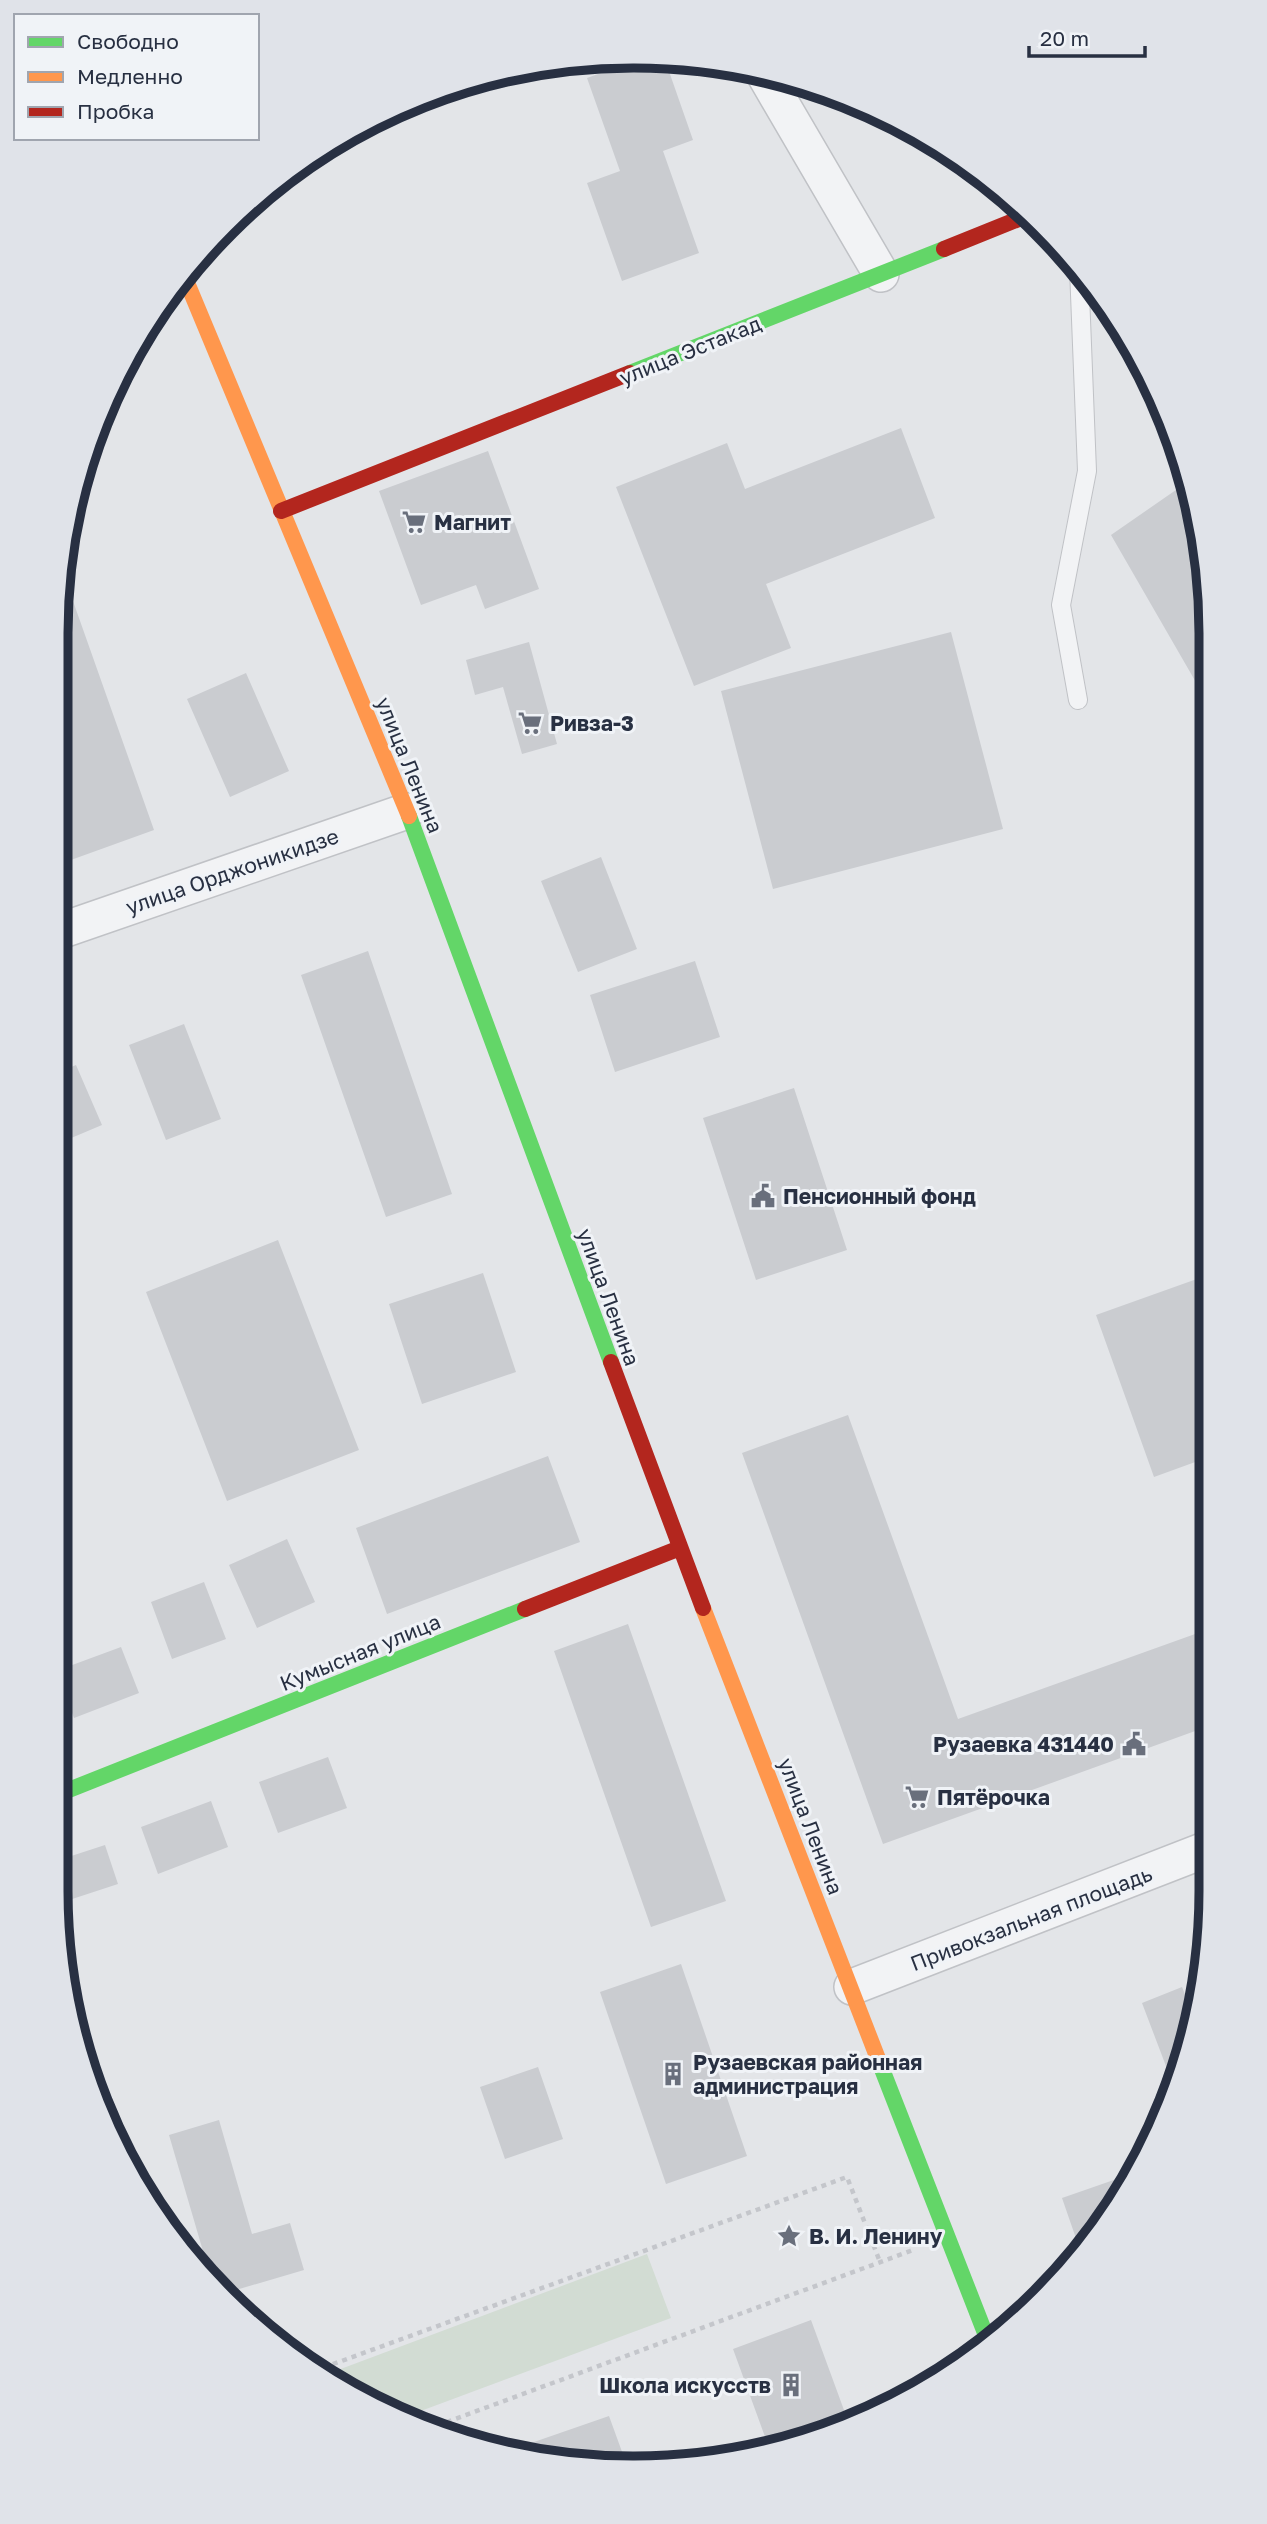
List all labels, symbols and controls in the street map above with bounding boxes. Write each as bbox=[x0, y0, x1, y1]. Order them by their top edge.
legend bbox=[14, 14, 259, 140]
scale bar bbox=[1029, 14, 1144, 58]
text: 20 m bbox=[1040, 25, 1089, 51]
text: Свободно bbox=[77, 28, 179, 54]
text: Медленно bbox=[77, 63, 183, 89]
text: Пробка bbox=[77, 98, 155, 124]
street label: улица Эстакад bbox=[615, 310, 765, 390]
supermarket icon: Магнит bbox=[400, 508, 428, 536]
place label: Магнит bbox=[434, 509, 511, 535]
street label: улица Ленина bbox=[371, 693, 449, 837]
supermarket icon: Ривза-3 bbox=[516, 709, 544, 737]
place label: Ривза-3 bbox=[550, 710, 634, 736]
street label: улица Орджоникидзе bbox=[122, 822, 342, 920]
public building icon: Пенсионный фонд bbox=[749, 1182, 777, 1210]
place label: Пенсионный фонд bbox=[783, 1183, 976, 1209]
street label: улица Ленина bbox=[572, 1225, 646, 1369]
street label: Кумысная улица bbox=[276, 1608, 444, 1696]
public building icon: Рузаевка 431440 bbox=[1120, 1730, 1148, 1758]
place label: Рузаевка 431440 bbox=[933, 1731, 1114, 1757]
street label: улица Ленина bbox=[773, 1754, 849, 1898]
supermarket icon: Пятёрочка bbox=[903, 1783, 931, 1811]
place label: Пятёрочка bbox=[937, 1784, 1050, 1810]
street label: Привокзальная площадь bbox=[906, 1860, 1156, 1976]
place label: Рузаевская районная администрация bbox=[693, 2049, 922, 2099]
building icon: Рузаевская районная администрация bbox=[659, 2060, 687, 2088]
place icon: В. И. Ленину bbox=[775, 2222, 803, 2250]
place label: В. И. Ленину bbox=[809, 2223, 943, 2249]
building icon: Школа искусств bbox=[777, 2371, 805, 2399]
place label: Школа искусств bbox=[599, 2372, 771, 2398]

